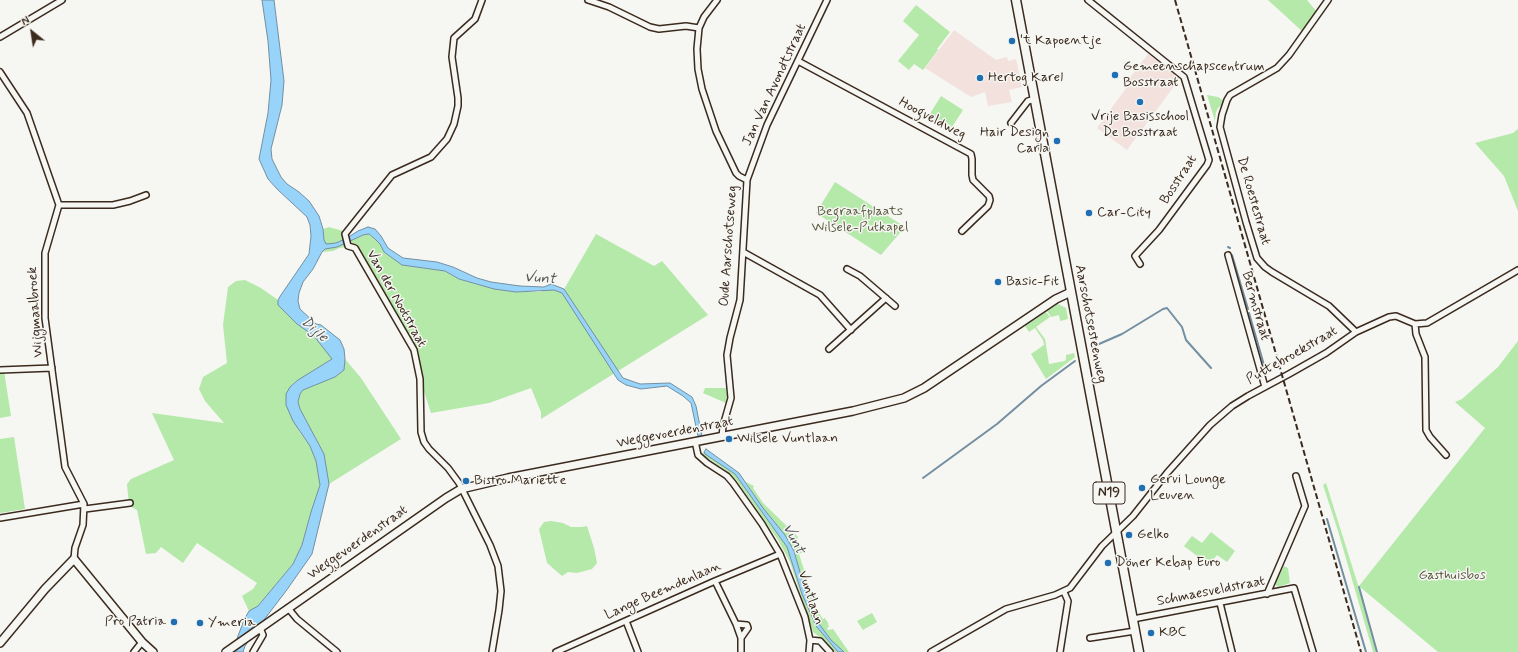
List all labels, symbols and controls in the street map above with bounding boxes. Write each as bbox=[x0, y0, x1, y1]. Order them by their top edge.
north arrow bbox=[12, 12, 52, 52]
text: N bbox=[19, 14, 33, 30]
street label: Jan Van Avondtstraat bbox=[739, 21, 811, 149]
place label: 't Kapoentje bbox=[1020, 33, 1102, 49]
marker: 't Kapoentje bbox=[1007, 36, 1017, 46]
place label: Gemeenschapscentrum Bosstraat bbox=[1123, 59, 1265, 92]
place label: Hertog Karel bbox=[988, 70, 1063, 86]
marker: Gemeenschapscentrum Bosstraat bbox=[1110, 70, 1120, 80]
marker: Hertog Karel bbox=[975, 73, 985, 83]
street label: Hoogveldweg bbox=[895, 94, 969, 144]
marker: Vrije Basisschool De Bosstraat bbox=[1135, 97, 1145, 107]
place label: Vrije Basisschool De Bosstraat bbox=[1091, 109, 1189, 142]
place label: Hair Design Carla bbox=[980, 125, 1049, 158]
marker: Hair Design Carla bbox=[1052, 136, 1062, 146]
street label: Bosstraat bbox=[1157, 152, 1201, 208]
street label: De Roestestraat bbox=[1232, 155, 1274, 247]
street label: Oude Aarschotseweg bbox=[716, 185, 742, 307]
park label: Begraafplaats Wilsele-Putkapel bbox=[812, 204, 908, 236]
place label: Car-City bbox=[1097, 205, 1151, 221]
marker: Car-City bbox=[1084, 208, 1094, 218]
street label: Van der Nootstraat bbox=[362, 247, 430, 351]
street label: Aarschotsesteenweg bbox=[1070, 263, 1110, 385]
street label: Wijgmaalbroek bbox=[24, 266, 48, 358]
water label: Vunt bbox=[524, 269, 556, 289]
street label: Bermstraat bbox=[1237, 270, 1273, 342]
place label: Basic-Fit bbox=[1006, 274, 1059, 290]
marker: Basic-Fit bbox=[993, 277, 1003, 287]
water label: Dijle bbox=[297, 313, 331, 347]
street label: Puttebroekstraat bbox=[1244, 323, 1340, 389]
street label: Weggevoerdenstraat bbox=[615, 413, 735, 453]
place label: Wilsele Vuntlaan bbox=[737, 431, 838, 447]
marker: Wilsele Vuntlaan bbox=[724, 434, 734, 444]
place label: Gervi Lounge Leuven bbox=[1150, 472, 1226, 504]
place label: Bistro Mariette bbox=[474, 473, 566, 489]
marker: Bistro Mariette bbox=[461, 476, 471, 486]
road number: N19 bbox=[1093, 482, 1125, 504]
marker: Gervi Lounge Leuven bbox=[1137, 483, 1147, 493]
street label: Weggevoerdenstraat bbox=[305, 502, 411, 584]
water label: Vunt bbox=[778, 521, 808, 557]
place label: Gelko bbox=[1137, 527, 1169, 543]
marker: Gelko bbox=[1124, 530, 1134, 540]
place label: Döner Kebap Euro bbox=[1116, 555, 1221, 571]
street label: Lange Beemdenlaan bbox=[602, 558, 724, 624]
marker: Döner Kebap Euro bbox=[1103, 558, 1113, 568]
park label: Gasthuisbos bbox=[1418, 568, 1486, 584]
street label: Vuntlaan bbox=[793, 569, 827, 627]
street label: Schmaesveldstraat bbox=[1156, 573, 1266, 611]
place label: Pro Patria bbox=[105, 614, 166, 630]
place label: Ymeria bbox=[208, 615, 255, 631]
marker: Pro Patria bbox=[169, 617, 179, 627]
marker: Ymeria bbox=[195, 618, 205, 628]
place label: KBC bbox=[1159, 625, 1186, 641]
marker: KBC bbox=[1146, 628, 1156, 638]

